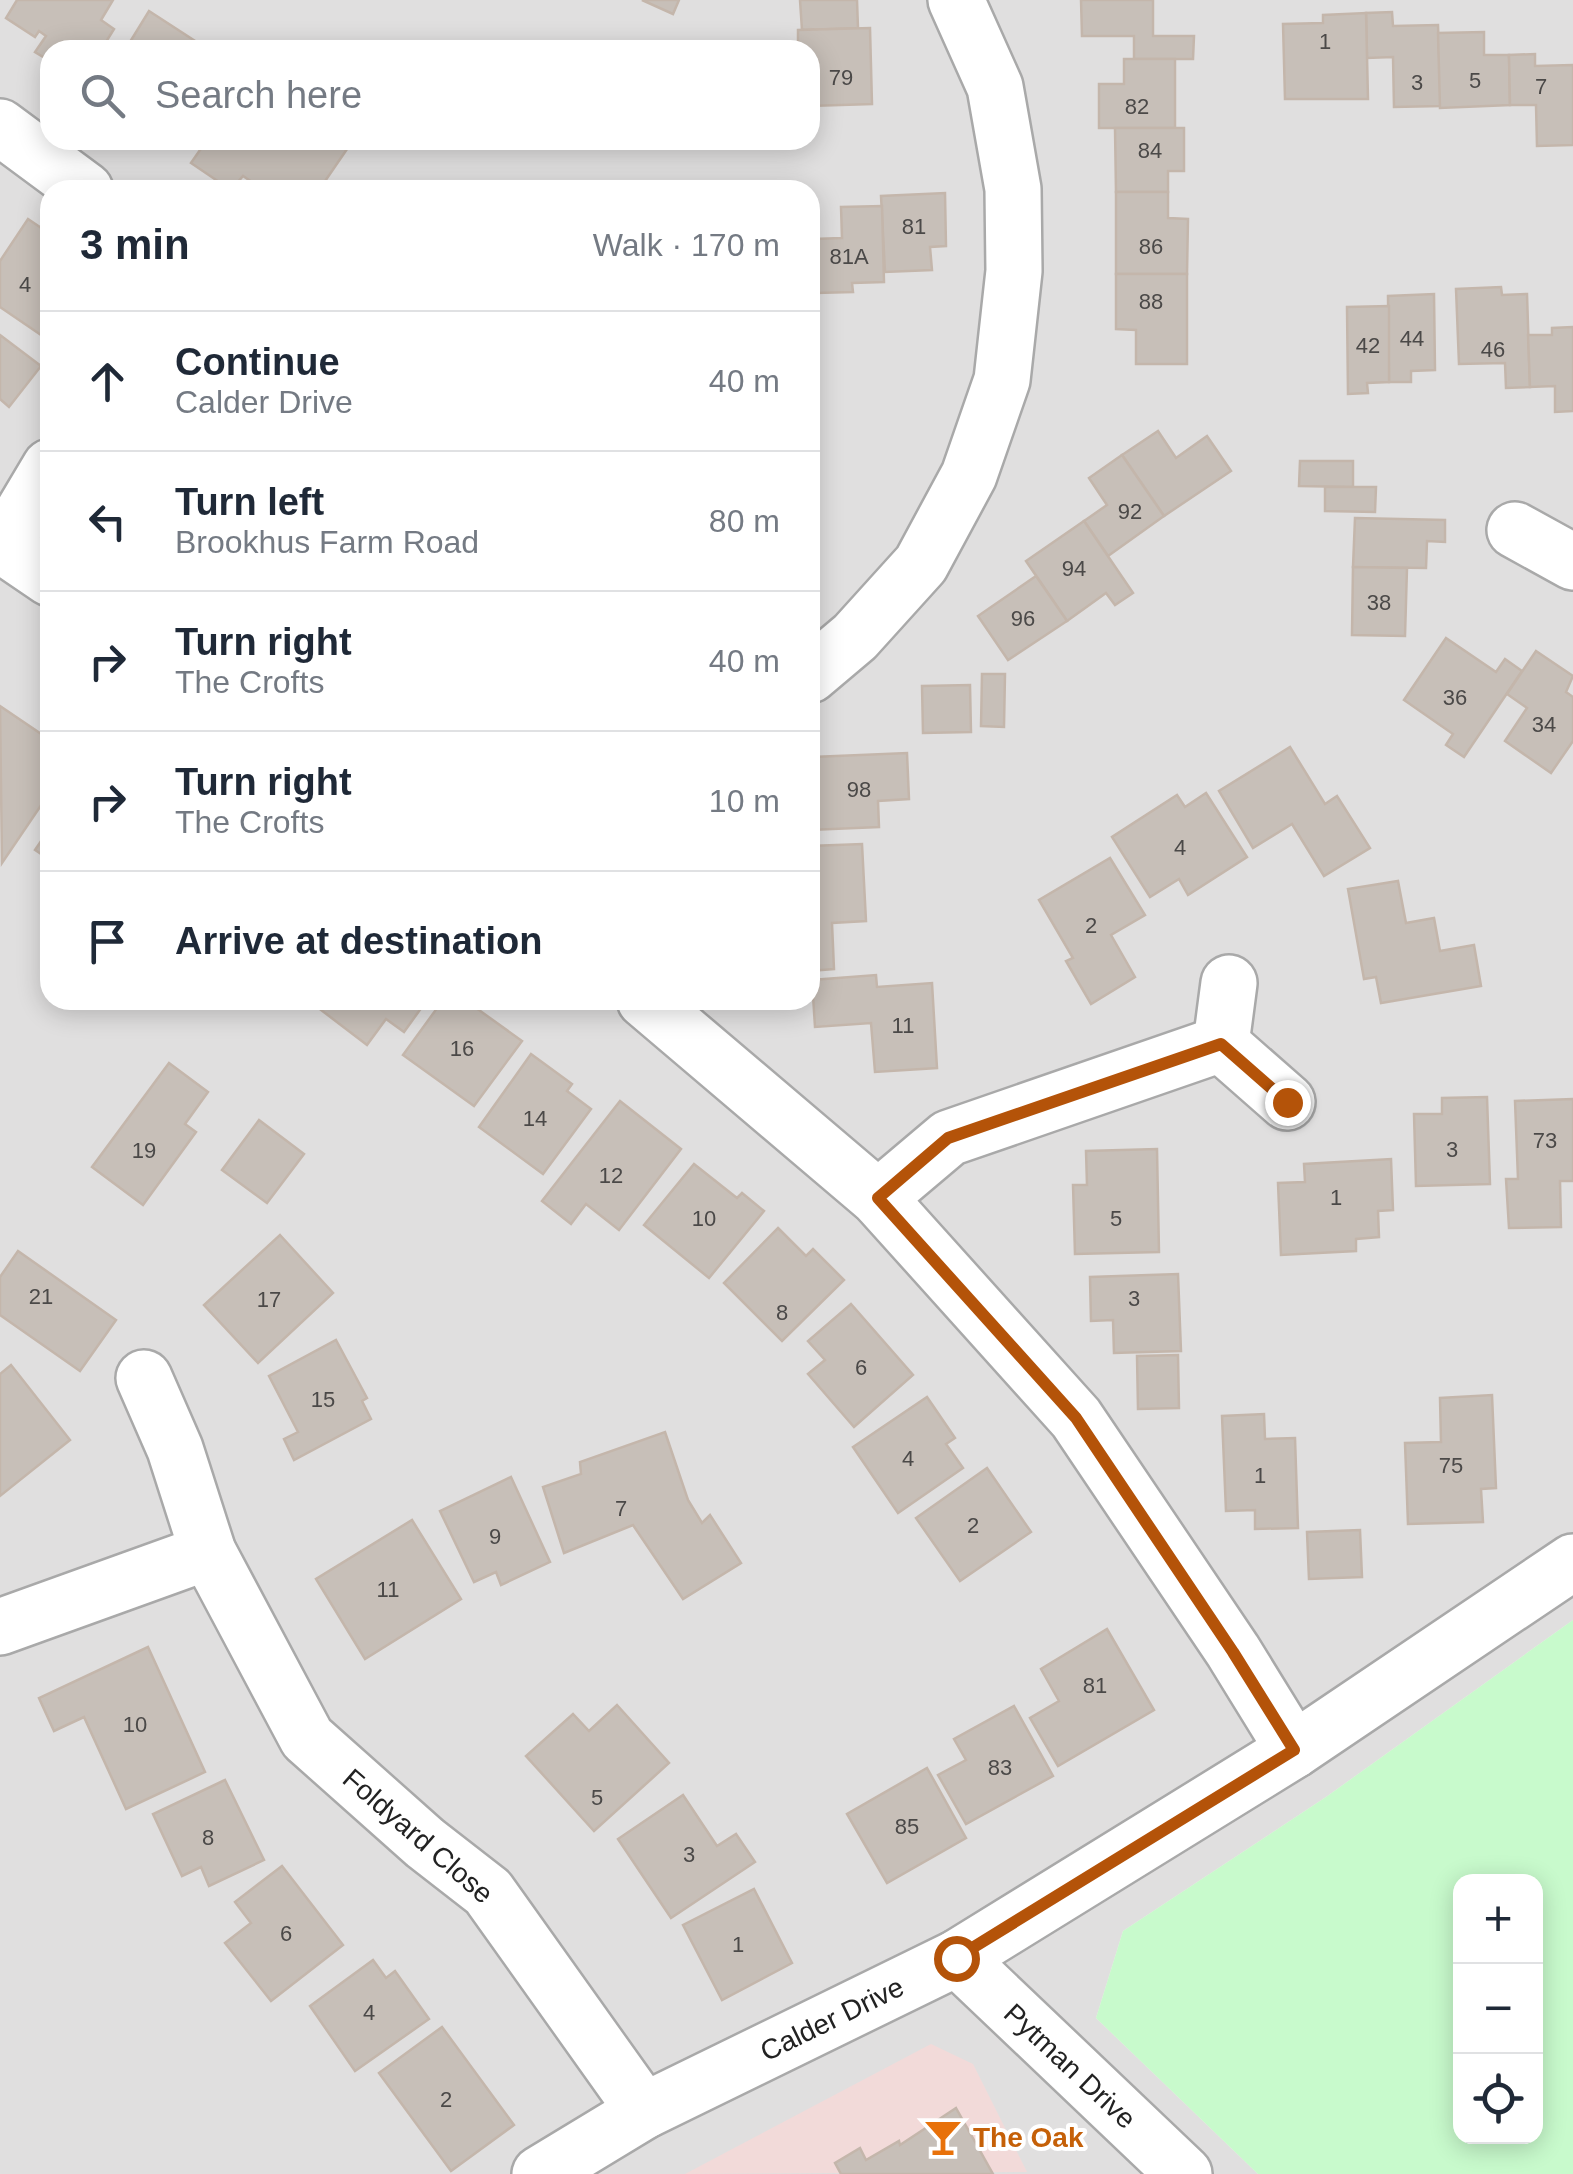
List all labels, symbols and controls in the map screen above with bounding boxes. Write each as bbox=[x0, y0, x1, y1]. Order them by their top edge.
house number: 1 bbox=[1319, 29, 1331, 54]
search box bbox=[40, 40, 820, 150]
house number: 79 bbox=[829, 65, 853, 90]
icon: search bbox=[75, 68, 130, 123]
house number: 5 bbox=[1469, 68, 1481, 93]
house number: 3 bbox=[1411, 70, 1423, 95]
text: Search here bbox=[155, 74, 362, 116]
house number: 7 bbox=[1535, 74, 1547, 99]
house number: 82 bbox=[1125, 94, 1149, 119]
house number: 84 bbox=[1138, 138, 1162, 163]
house number: 81 bbox=[902, 214, 926, 239]
text: 3 min bbox=[80, 221, 190, 268]
text: Walk · 170 m bbox=[593, 227, 780, 263]
house number: 86 bbox=[1139, 234, 1163, 259]
house number: 81A bbox=[829, 244, 869, 269]
house number: 4 bbox=[19, 272, 31, 297]
house number: 88 bbox=[1139, 289, 1163, 314]
house number: 44 bbox=[1400, 326, 1424, 351]
house number: 42 bbox=[1356, 333, 1380, 358]
house number: 46 bbox=[1481, 337, 1505, 362]
text: Continue bbox=[175, 341, 340, 383]
icon: ahead bbox=[80, 354, 135, 409]
text: 40 m bbox=[709, 363, 780, 399]
text: Calder Drive bbox=[175, 384, 353, 420]
text: Turn left bbox=[175, 481, 324, 523]
icon: left bbox=[80, 494, 135, 549]
house number: 92 bbox=[1118, 499, 1142, 524]
text: 80 m bbox=[709, 503, 780, 539]
text: Brookhus Farm Road bbox=[175, 524, 479, 560]
house number: 94 bbox=[1062, 556, 1086, 581]
house number: 38 bbox=[1367, 590, 1391, 615]
house number: 96 bbox=[1011, 606, 1035, 631]
text: Turn right bbox=[175, 621, 352, 663]
icon: right bbox=[80, 634, 135, 689]
text: 40 m bbox=[709, 643, 780, 679]
text: The Crofts bbox=[175, 664, 324, 700]
house number: 36 bbox=[1443, 685, 1467, 710]
house number: 34 bbox=[1532, 712, 1556, 737]
text: Turn right bbox=[175, 761, 352, 803]
icon: right bbox=[80, 774, 135, 829]
house number: 98 bbox=[847, 777, 871, 802]
text: 10 m bbox=[709, 783, 780, 819]
text: The Crofts bbox=[175, 804, 324, 840]
house number: 4 bbox=[1174, 835, 1186, 860]
house number: 2 bbox=[1085, 913, 1097, 938]
icon: arrive bbox=[80, 914, 135, 969]
text: Arrive at destination bbox=[175, 920, 542, 962]
house number: 11 bbox=[892, 1013, 914, 1038]
house number: 16 bbox=[450, 1036, 474, 1061]
route end bbox=[1265, 1080, 1311, 1126]
house number: 14 bbox=[523, 1106, 547, 1131]
house number: 73 bbox=[1533, 1128, 1557, 1153]
house number: 3 bbox=[1446, 1137, 1458, 1162]
house number: 19 bbox=[132, 1138, 156, 1163]
house number: 12 bbox=[599, 1163, 623, 1188]
house number: 1 bbox=[1330, 1185, 1342, 1210]
house number: 10 bbox=[692, 1206, 716, 1231]
house number: 5 bbox=[1110, 1206, 1122, 1231]
house number: 21 bbox=[29, 1284, 53, 1309]
house number: 3 bbox=[1128, 1286, 1140, 1311]
house number: 17 bbox=[257, 1287, 281, 1312]
house number: 8 bbox=[776, 1300, 788, 1325]
house number: 6 bbox=[855, 1355, 867, 1380]
house number: 15 bbox=[311, 1387, 335, 1412]
house number: 4 bbox=[902, 1446, 914, 1471]
house number: 75 bbox=[1439, 1453, 1463, 1478]
house number: 1 bbox=[1254, 1463, 1266, 1488]
house number: 7 bbox=[615, 1496, 627, 1521]
house number: 2 bbox=[967, 1513, 979, 1538]
house number: 9 bbox=[489, 1524, 501, 1549]
house number: 11 bbox=[377, 1577, 399, 1602]
house number: 81 bbox=[1083, 1673, 1107, 1698]
house number: 10 bbox=[123, 1712, 147, 1737]
house number: 83 bbox=[988, 1755, 1012, 1780]
street label: Foldyard Close bbox=[337, 1763, 499, 1909]
house number: 5 bbox=[591, 1785, 603, 1810]
house number: 85 bbox=[895, 1814, 919, 1839]
house number: 8 bbox=[202, 1825, 214, 1850]
house number: 3 bbox=[683, 1842, 695, 1867]
map controls bbox=[1453, 1874, 1543, 2144]
button: + bbox=[1453, 1874, 1543, 1964]
house number: 6 bbox=[280, 1921, 292, 1946]
house number: 1 bbox=[732, 1932, 744, 1957]
route start bbox=[934, 1936, 980, 1982]
button: − bbox=[1453, 1964, 1543, 2054]
street label: Calder Drive bbox=[755, 1971, 909, 2067]
street label: Pytman Drive bbox=[998, 1997, 1142, 2135]
house number: 4 bbox=[363, 2000, 375, 2025]
button: locate bbox=[1453, 2054, 1543, 2144]
house number: 2 bbox=[440, 2087, 452, 2112]
bar icon: The Oak bbox=[922, 2116, 964, 2158]
place label: The Oak bbox=[973, 2122, 1084, 2153]

